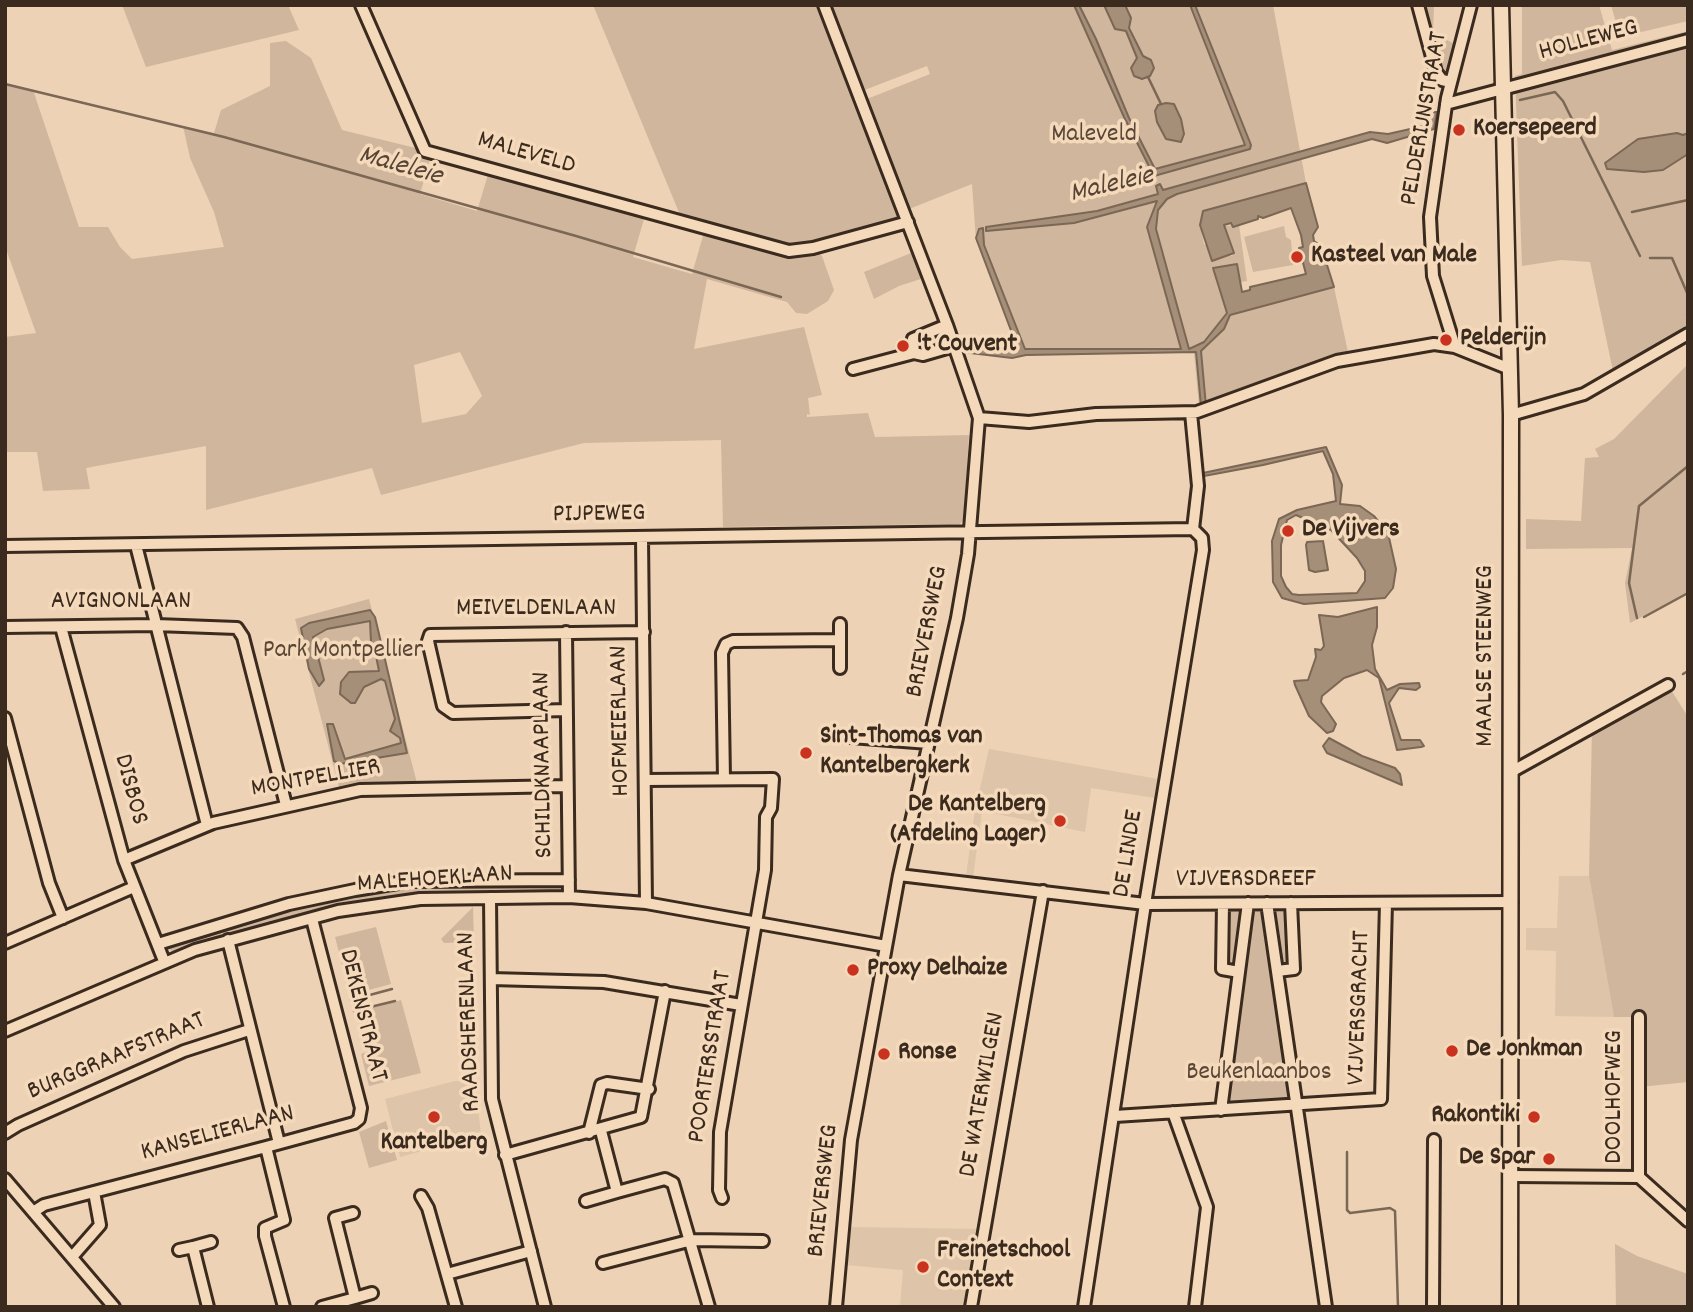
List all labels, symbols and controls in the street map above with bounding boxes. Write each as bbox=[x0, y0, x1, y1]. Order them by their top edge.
street label: HOLLEWEG bbox=[1536, 14, 1642, 70]
street label: PELDERIJNSTRAAT bbox=[1395, 30, 1457, 208]
place label: Koersepeerd bbox=[1473, 114, 1597, 146]
park label: Maleveld bbox=[1051, 120, 1137, 152]
marker: Koersepeerd bbox=[1451, 122, 1467, 138]
street label: MALEVELD bbox=[474, 126, 578, 184]
water label: Maleleie bbox=[355, 140, 445, 196]
water label: Maleleie bbox=[1067, 161, 1157, 213]
place label: Kasteel van Male bbox=[1311, 241, 1477, 273]
marker: Kasteel van Male bbox=[1289, 249, 1305, 265]
place label: Pelderijn bbox=[1460, 324, 1546, 356]
place label: 't Couvent bbox=[917, 330, 1017, 362]
marker: Pelderijn bbox=[1438, 332, 1454, 348]
marker: 't Couvent bbox=[895, 338, 911, 354]
street label: PIJPEWEG bbox=[552, 500, 646, 532]
place label: De Vijvers bbox=[1302, 515, 1400, 547]
marker: De Vijvers bbox=[1280, 523, 1296, 539]
street label: BRIEVERSWEG bbox=[901, 564, 957, 700]
street label: MAALSE STEENWEG bbox=[1471, 565, 1503, 747]
street label: AVIGNONLAAN bbox=[51, 587, 191, 619]
street label: MEIVELDENLAAN bbox=[456, 594, 616, 626]
park label: Park Montpellier bbox=[263, 636, 423, 668]
street label: HOFMEIERLAAN bbox=[605, 645, 639, 797]
street label: SCHILDKNAAPLAAN bbox=[528, 671, 562, 859]
place label: Sint-Thomas van Kantelbergkerk bbox=[820, 722, 983, 784]
marker: Sint-Thomas van Kantelbergkerk bbox=[798, 745, 814, 761]
street label: DISBOS bbox=[105, 751, 153, 829]
street label: MONTPELLIER bbox=[249, 753, 383, 807]
place label: De Kantelberg (Afdeling Lager) bbox=[890, 790, 1046, 852]
street label: DE LINDE bbox=[1108, 808, 1152, 900]
marker: De Kantelberg (Afdeling Lager) bbox=[1052, 813, 1068, 829]
street label: MALEHOEKLAAN bbox=[356, 860, 514, 902]
street label: VIJVERSDREEF bbox=[1176, 865, 1316, 897]
street label: VIJVERSGRACHT bbox=[1343, 930, 1379, 1086]
street label: RAADSHERENLAAN bbox=[452, 931, 490, 1113]
street label: DEKENSTRAAT bbox=[330, 947, 392, 1085]
place label: Proxy Delhaize bbox=[867, 954, 1007, 986]
marker: Proxy Delhaize bbox=[845, 962, 861, 978]
street label: POORTERSSTRAAT bbox=[683, 969, 741, 1145]
street label: BURGGRAAFSTRAAT bbox=[24, 1007, 210, 1109]
street label: DE WATERWILGEN bbox=[954, 1010, 1014, 1180]
street label: DOOLHOFWEG bbox=[1600, 1030, 1632, 1164]
place label: De Jonkman bbox=[1466, 1035, 1583, 1067]
place label: Ronse bbox=[898, 1038, 957, 1070]
marker: De Jonkman bbox=[1444, 1043, 1460, 1059]
marker: Ronse bbox=[876, 1046, 892, 1062]
park label: Beukenlaanbos bbox=[1186, 1058, 1332, 1090]
street label: KANSELIERLAAN bbox=[138, 1100, 298, 1170]
place label: Rakontiki bbox=[1431, 1101, 1520, 1133]
marker: Kantelberg bbox=[426, 1109, 442, 1125]
marker: Rakontiki bbox=[1526, 1109, 1542, 1125]
street label: BRIEVERSWEG bbox=[803, 1123, 847, 1259]
place label: Kantelberg bbox=[380, 1128, 488, 1160]
place label: De Spar bbox=[1459, 1143, 1535, 1175]
marker: De Spar bbox=[1541, 1151, 1557, 1167]
place label: Freinetschool Context bbox=[937, 1236, 1070, 1298]
marker: Freinetschool Context bbox=[915, 1259, 931, 1275]

